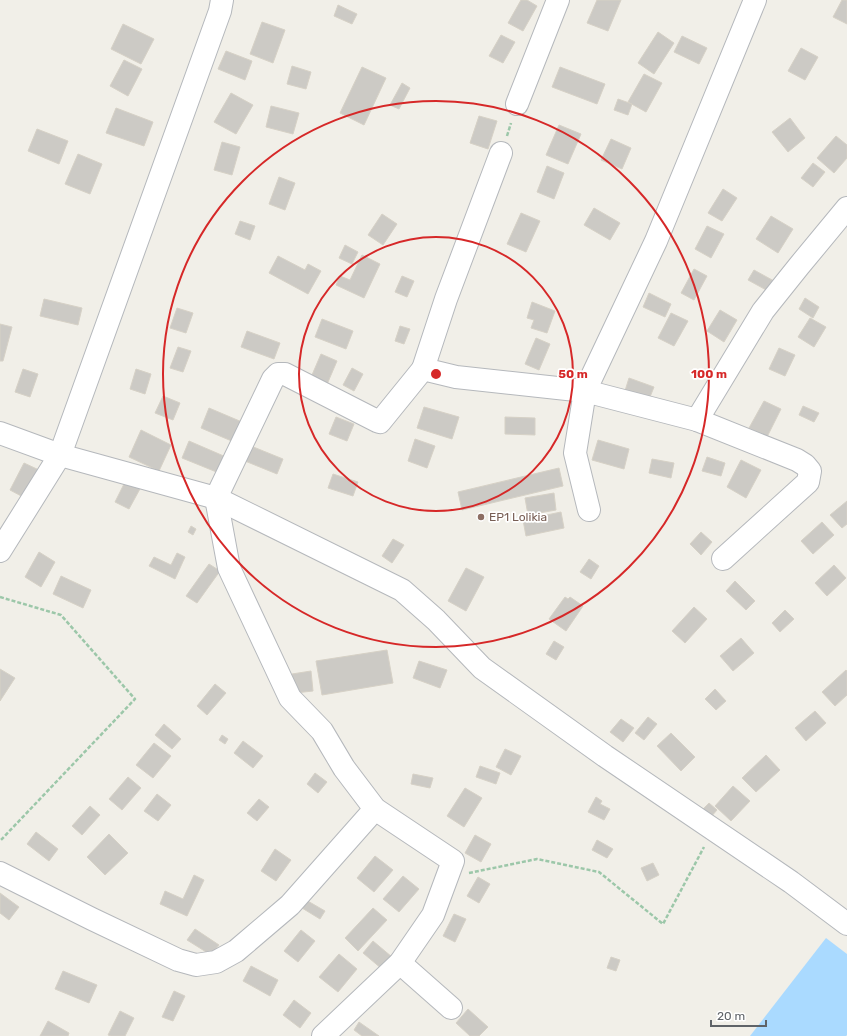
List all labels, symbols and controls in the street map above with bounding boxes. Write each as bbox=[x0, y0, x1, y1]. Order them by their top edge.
centre of rings bbox=[429, 367, 443, 381]
text: 50 m bbox=[558, 367, 588, 381]
text: 100 m bbox=[691, 367, 727, 381]
place label: EP1 Lolikia bbox=[489, 510, 547, 524]
marker: EP1 Lolikia bbox=[476, 512, 486, 522]
scale bar bbox=[711, 1002, 766, 1028]
text: 20 m bbox=[717, 1009, 745, 1023]

